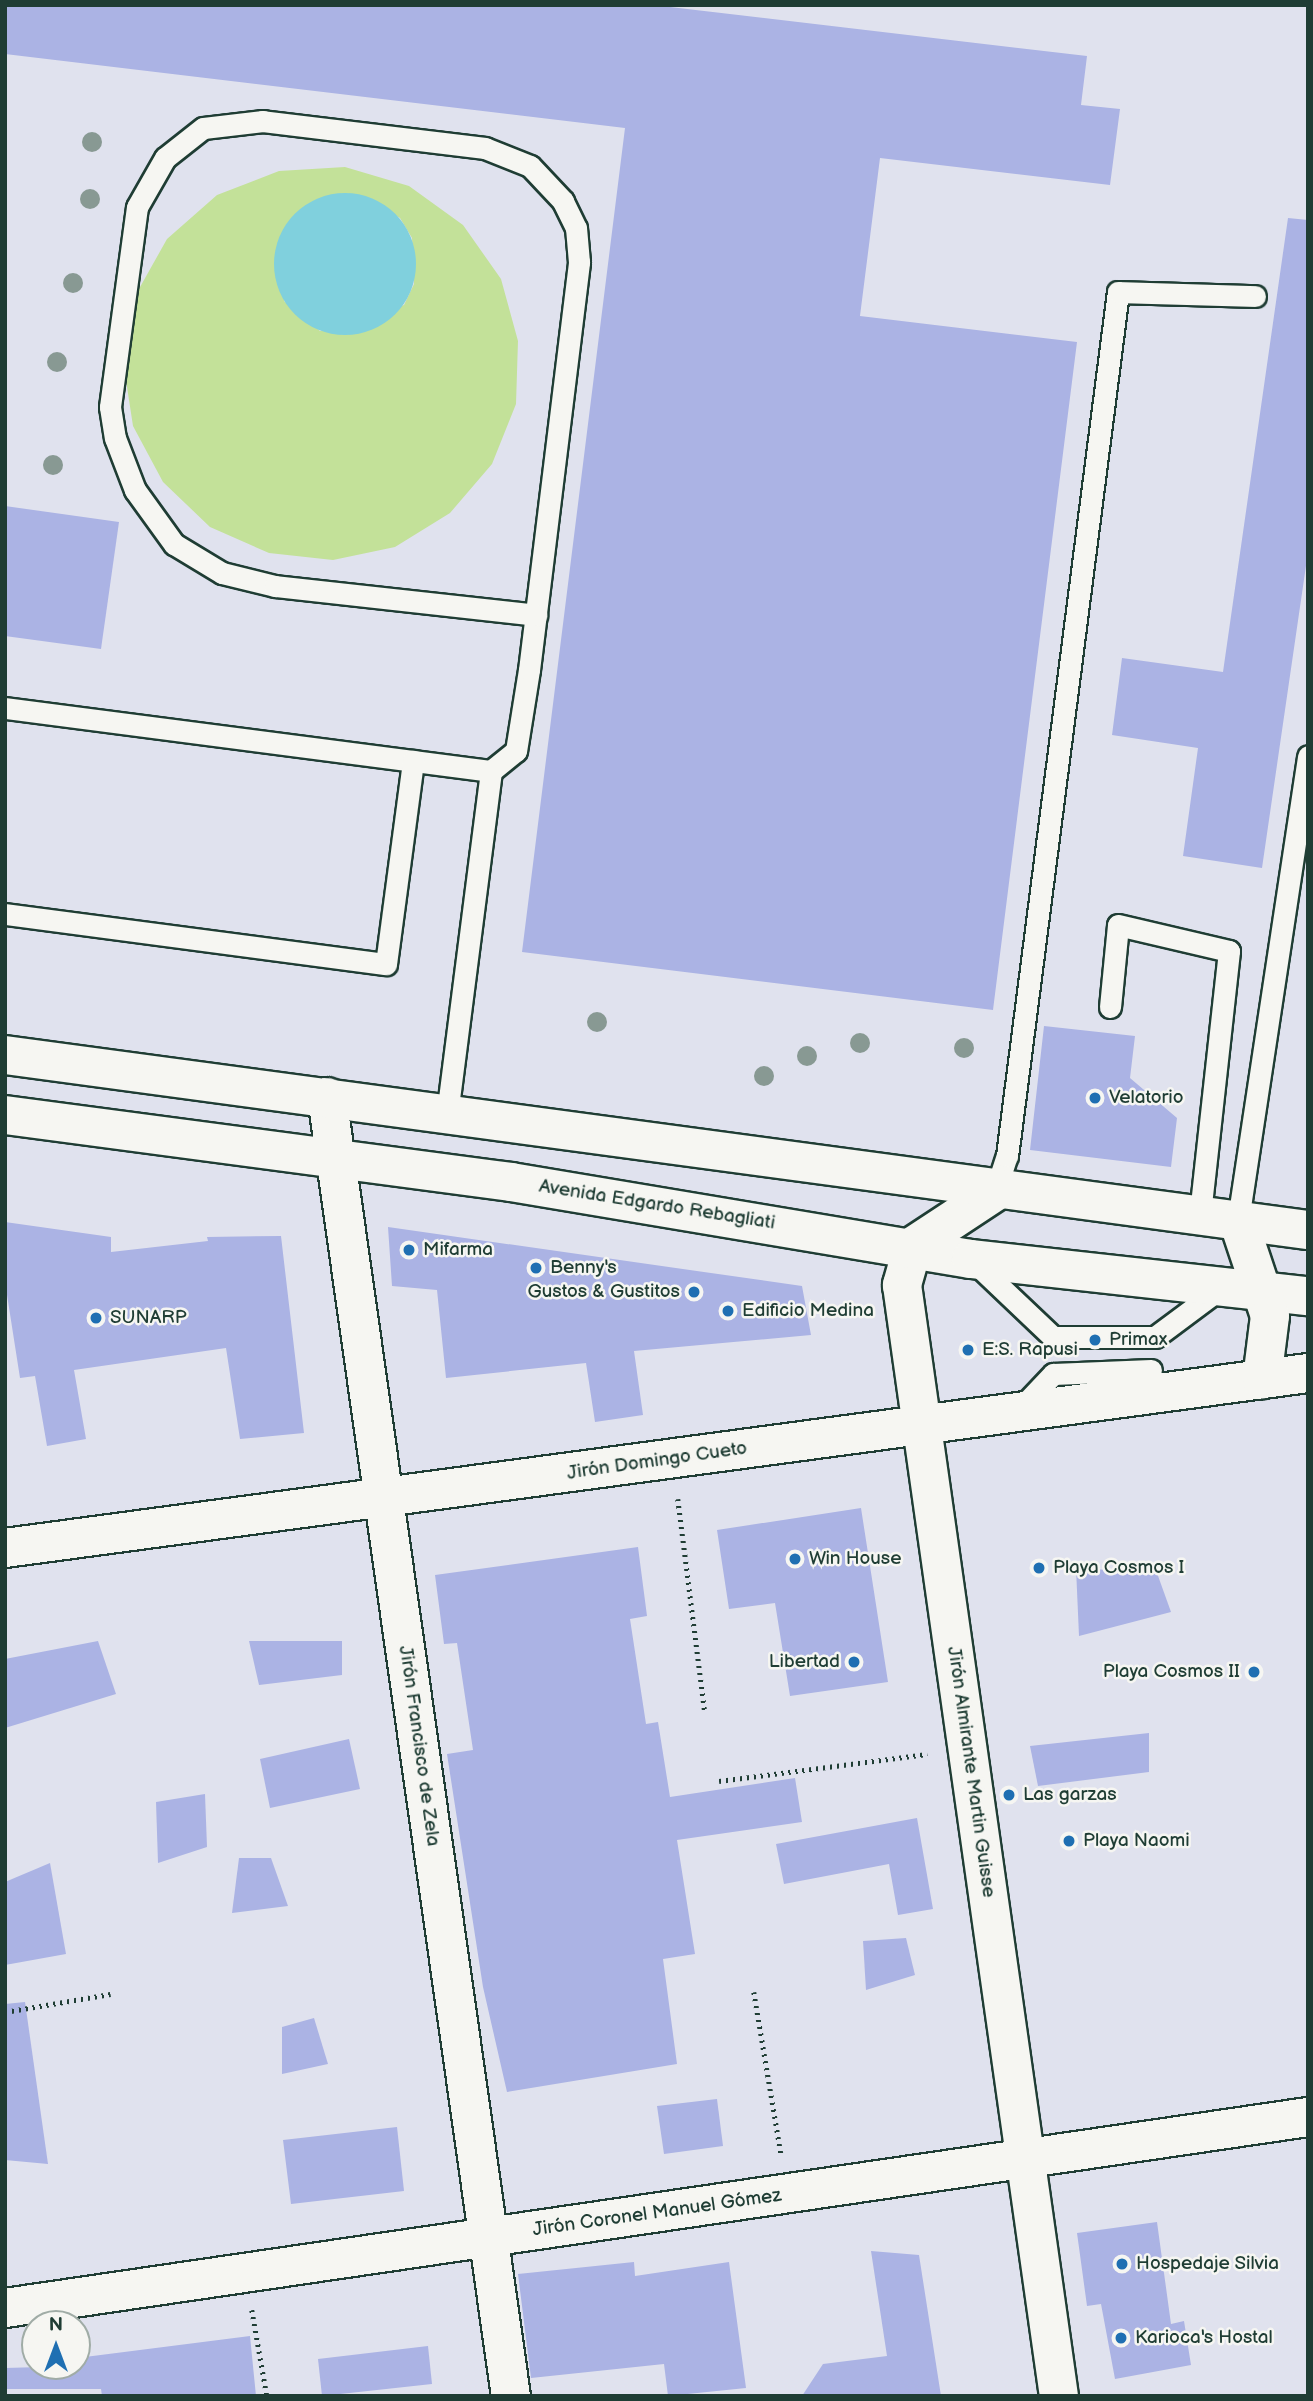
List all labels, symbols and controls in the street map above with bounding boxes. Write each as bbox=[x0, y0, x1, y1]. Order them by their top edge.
place label: Velatorio bbox=[1109, 1087, 1184, 1109]
marker: Velatorio bbox=[1087, 1090, 1103, 1106]
street label: Avenida Edgardo Rebagliati bbox=[537, 1175, 777, 1235]
place label: Mifarma bbox=[423, 1239, 493, 1261]
marker: Mifarma bbox=[401, 1242, 417, 1258]
place label: Benny's bbox=[550, 1257, 617, 1279]
marker: Benny's bbox=[528, 1260, 544, 1276]
place label: Gustos & Gustitos bbox=[527, 1281, 680, 1303]
marker: Gustos & Gustitos bbox=[686, 1284, 702, 1300]
place label: Edificio Medina bbox=[742, 1300, 874, 1322]
marker: Edificio Medina bbox=[720, 1303, 736, 1319]
place label: SUNARP bbox=[110, 1307, 187, 1329]
marker: SUNARP bbox=[88, 1310, 104, 1326]
place label: Primax bbox=[1109, 1329, 1168, 1351]
marker: Primax bbox=[1087, 1332, 1103, 1348]
place label: E:S. Rapusi bbox=[982, 1339, 1078, 1361]
marker: E:S. Rapusi bbox=[960, 1342, 976, 1358]
street label: Jirón Domingo Cueto bbox=[566, 1437, 748, 1485]
place label: Win House bbox=[809, 1548, 901, 1570]
marker: Win House bbox=[787, 1551, 803, 1567]
place label: Playa Cosmos I bbox=[1053, 1557, 1184, 1579]
marker: Playa Cosmos I bbox=[1031, 1560, 1047, 1576]
street label: Jirón Francisco de Zela bbox=[394, 1644, 444, 1848]
street label: Jirón Almirante Martin Guisse bbox=[942, 1645, 1000, 1899]
place label: Libertad bbox=[769, 1651, 840, 1673]
marker: Libertad bbox=[846, 1654, 862, 1670]
place label: Playa Cosmos II bbox=[1103, 1661, 1240, 1683]
marker: Playa Cosmos II bbox=[1246, 1664, 1262, 1680]
place label: Las garzas bbox=[1023, 1784, 1117, 1806]
marker: Las garzas bbox=[1001, 1787, 1017, 1803]
place label: Playa Naomi bbox=[1083, 1830, 1190, 1852]
marker: Playa Naomi bbox=[1061, 1833, 1077, 1849]
street label: Jirón Coronel Manuel Gómez bbox=[531, 2184, 783, 2242]
place label: Hospedaje Silvia bbox=[1136, 2253, 1279, 2275]
marker: Hospedaje Silvia bbox=[1114, 2256, 1130, 2272]
north arrow bbox=[21, 2310, 91, 2380]
text: N bbox=[49, 2314, 63, 2337]
place label: Karioca's Hostal bbox=[1135, 2327, 1273, 2349]
marker: Karioca's Hostal bbox=[1113, 2330, 1129, 2346]

